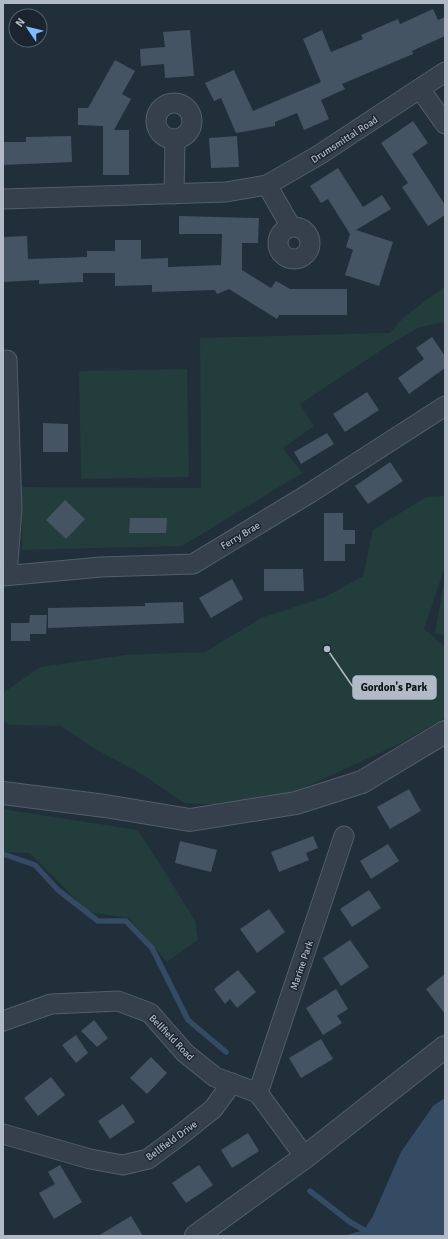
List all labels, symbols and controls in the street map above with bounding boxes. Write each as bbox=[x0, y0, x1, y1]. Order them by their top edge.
north arrow bbox=[8, 8, 48, 48]
text: N bbox=[13, 16, 28, 29]
street label: Drumsmittal Road bbox=[309, 114, 380, 166]
street label: Ferry Brae bbox=[219, 519, 262, 552]
callout: Gordon's Park bbox=[353, 676, 436, 699]
text: Gordon's Park bbox=[361, 681, 428, 694]
street label: Marine Park bbox=[288, 939, 316, 992]
street label: Bellfield Road bbox=[146, 1012, 196, 1063]
street label: Bellfield Drive bbox=[144, 1118, 200, 1163]

